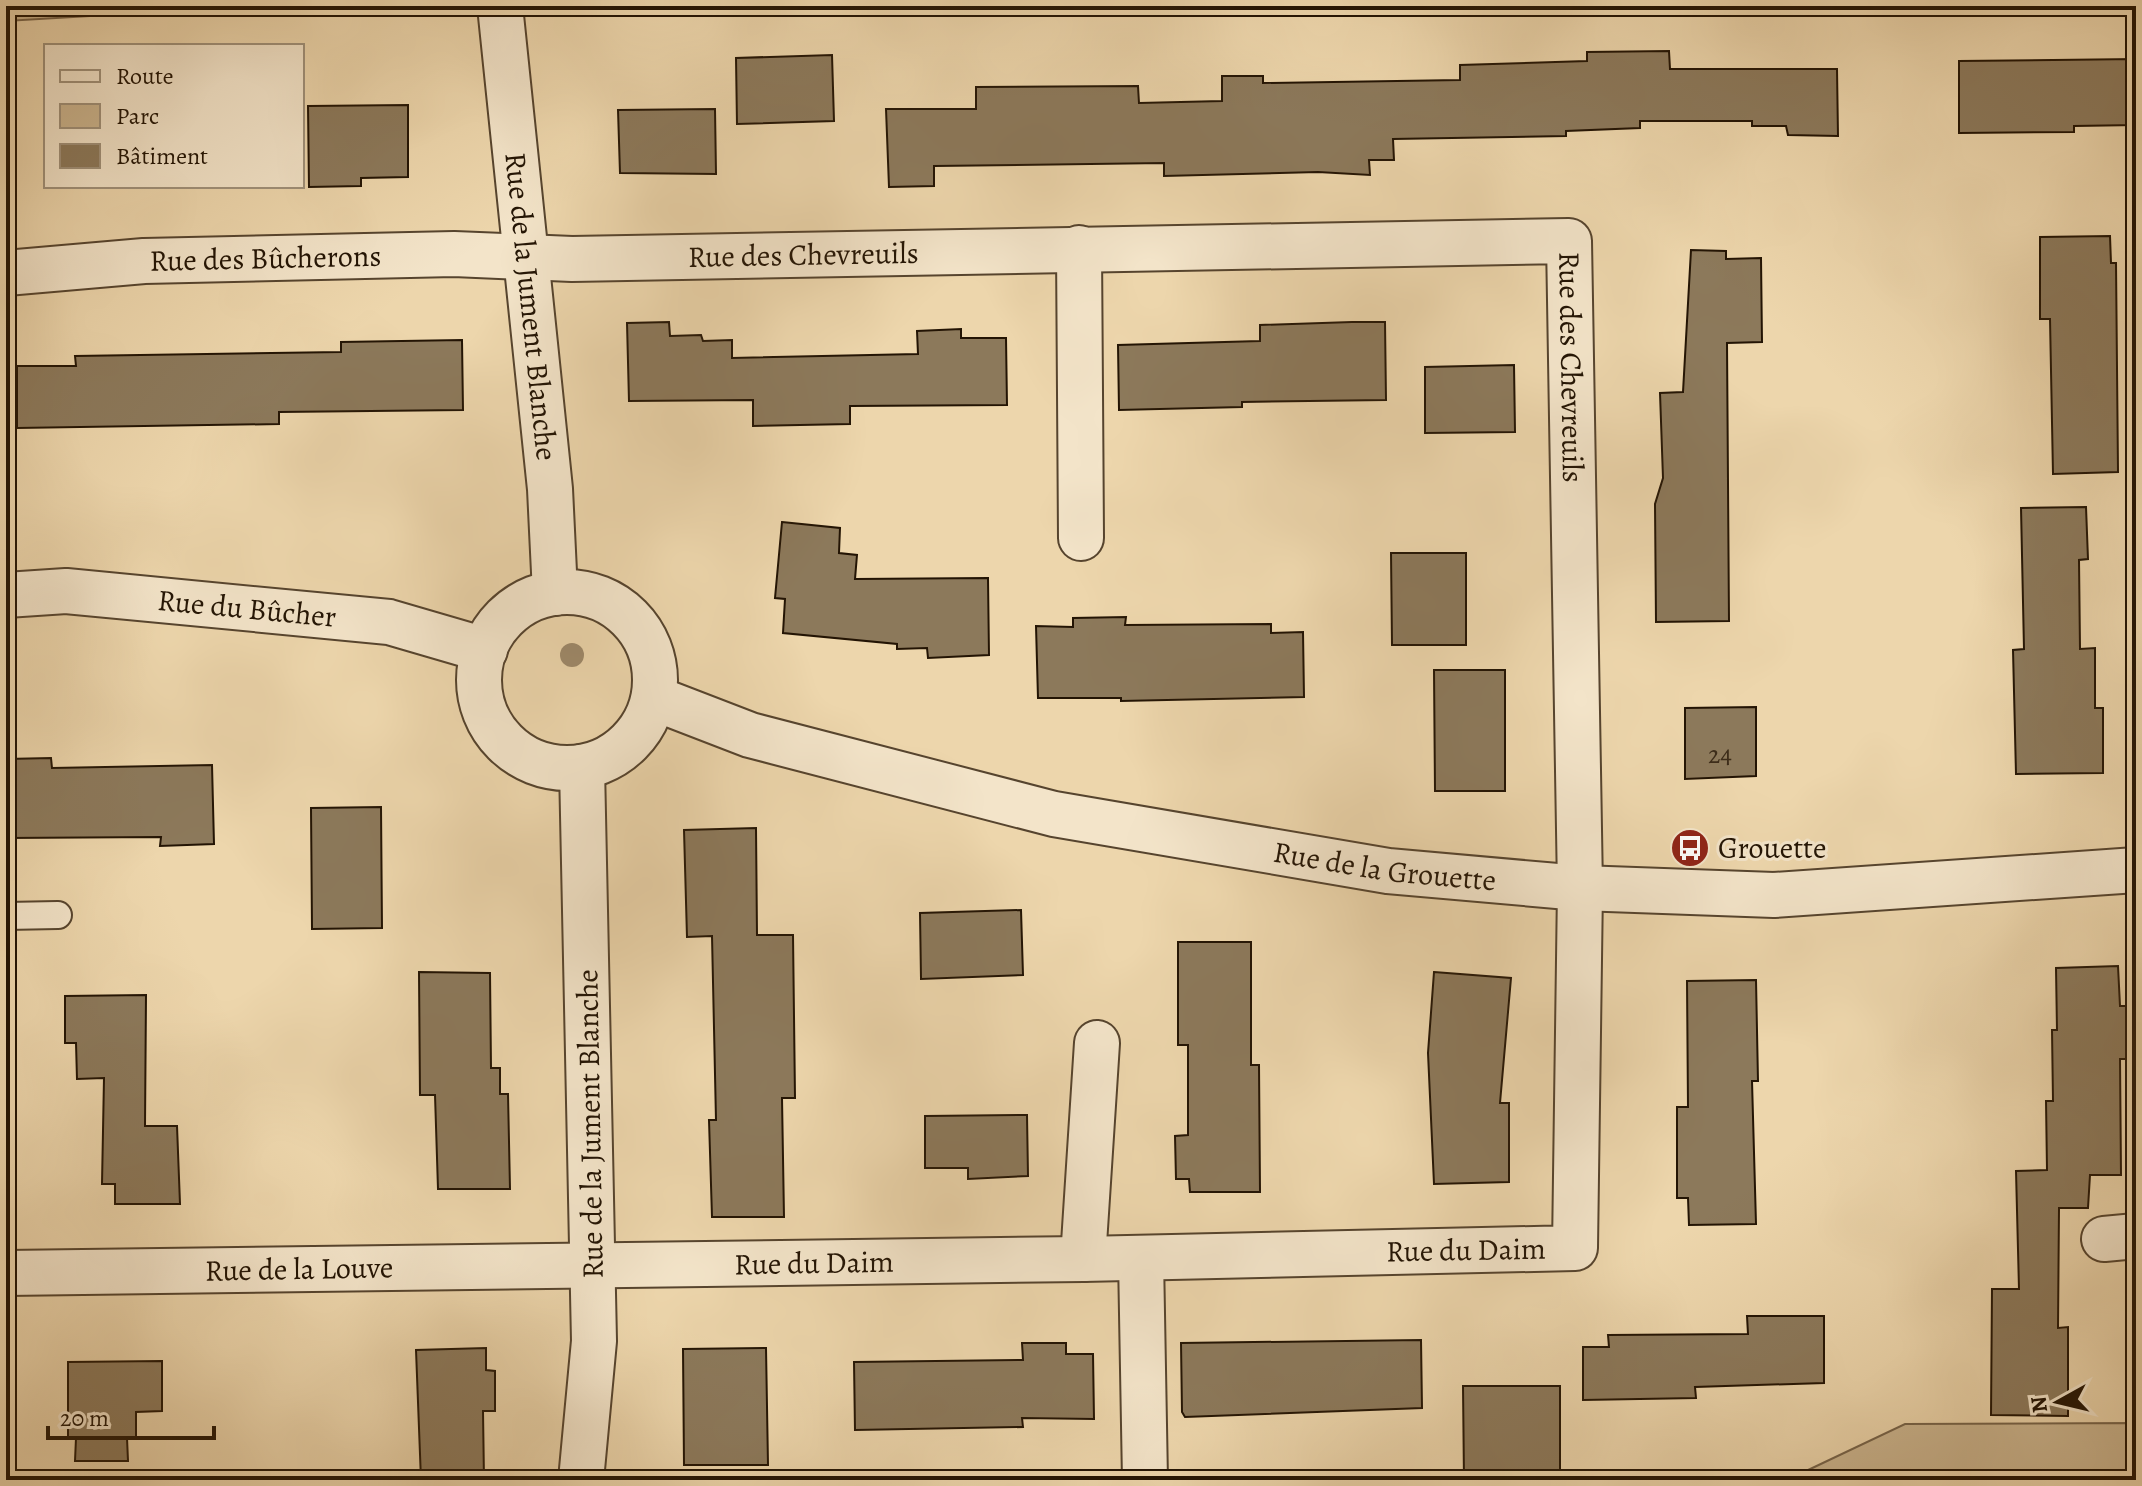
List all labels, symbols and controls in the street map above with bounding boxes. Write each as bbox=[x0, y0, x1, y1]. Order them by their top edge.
legend bbox=[44, 44, 304, 188]
text: Route bbox=[116, 60, 174, 92]
text: Parc bbox=[116, 100, 159, 132]
text: Bâtiment bbox=[116, 140, 208, 172]
street label: Rue de la Jument Blanche bbox=[495, 150, 567, 462]
street label: Rue des Chevreuils bbox=[687, 233, 919, 277]
street label: Rue des Bûcherons bbox=[149, 236, 382, 281]
street label: Rue des Chevreuils bbox=[1549, 251, 1593, 483]
street label: Rue du Bûcher bbox=[156, 580, 338, 637]
house number: 24 bbox=[1708, 737, 1732, 772]
bus stop icon: Grouette bbox=[1669, 827, 1711, 869]
place label: Grouette bbox=[1718, 828, 1826, 868]
street label: Rue de la Grouette bbox=[1270, 832, 1498, 900]
street label: Rue de la Jument Blanche bbox=[567, 969, 613, 1279]
street label: Rue du Daim bbox=[1386, 1229, 1546, 1271]
street label: Rue du Daim bbox=[734, 1242, 894, 1284]
street label: Rue de la Louve bbox=[204, 1247, 394, 1291]
north arrow bbox=[2018, 1362, 2098, 1442]
scale bar bbox=[48, 1390, 214, 1440]
text: N bbox=[2023, 1395, 2055, 1415]
text: 20 m bbox=[60, 1402, 109, 1434]

